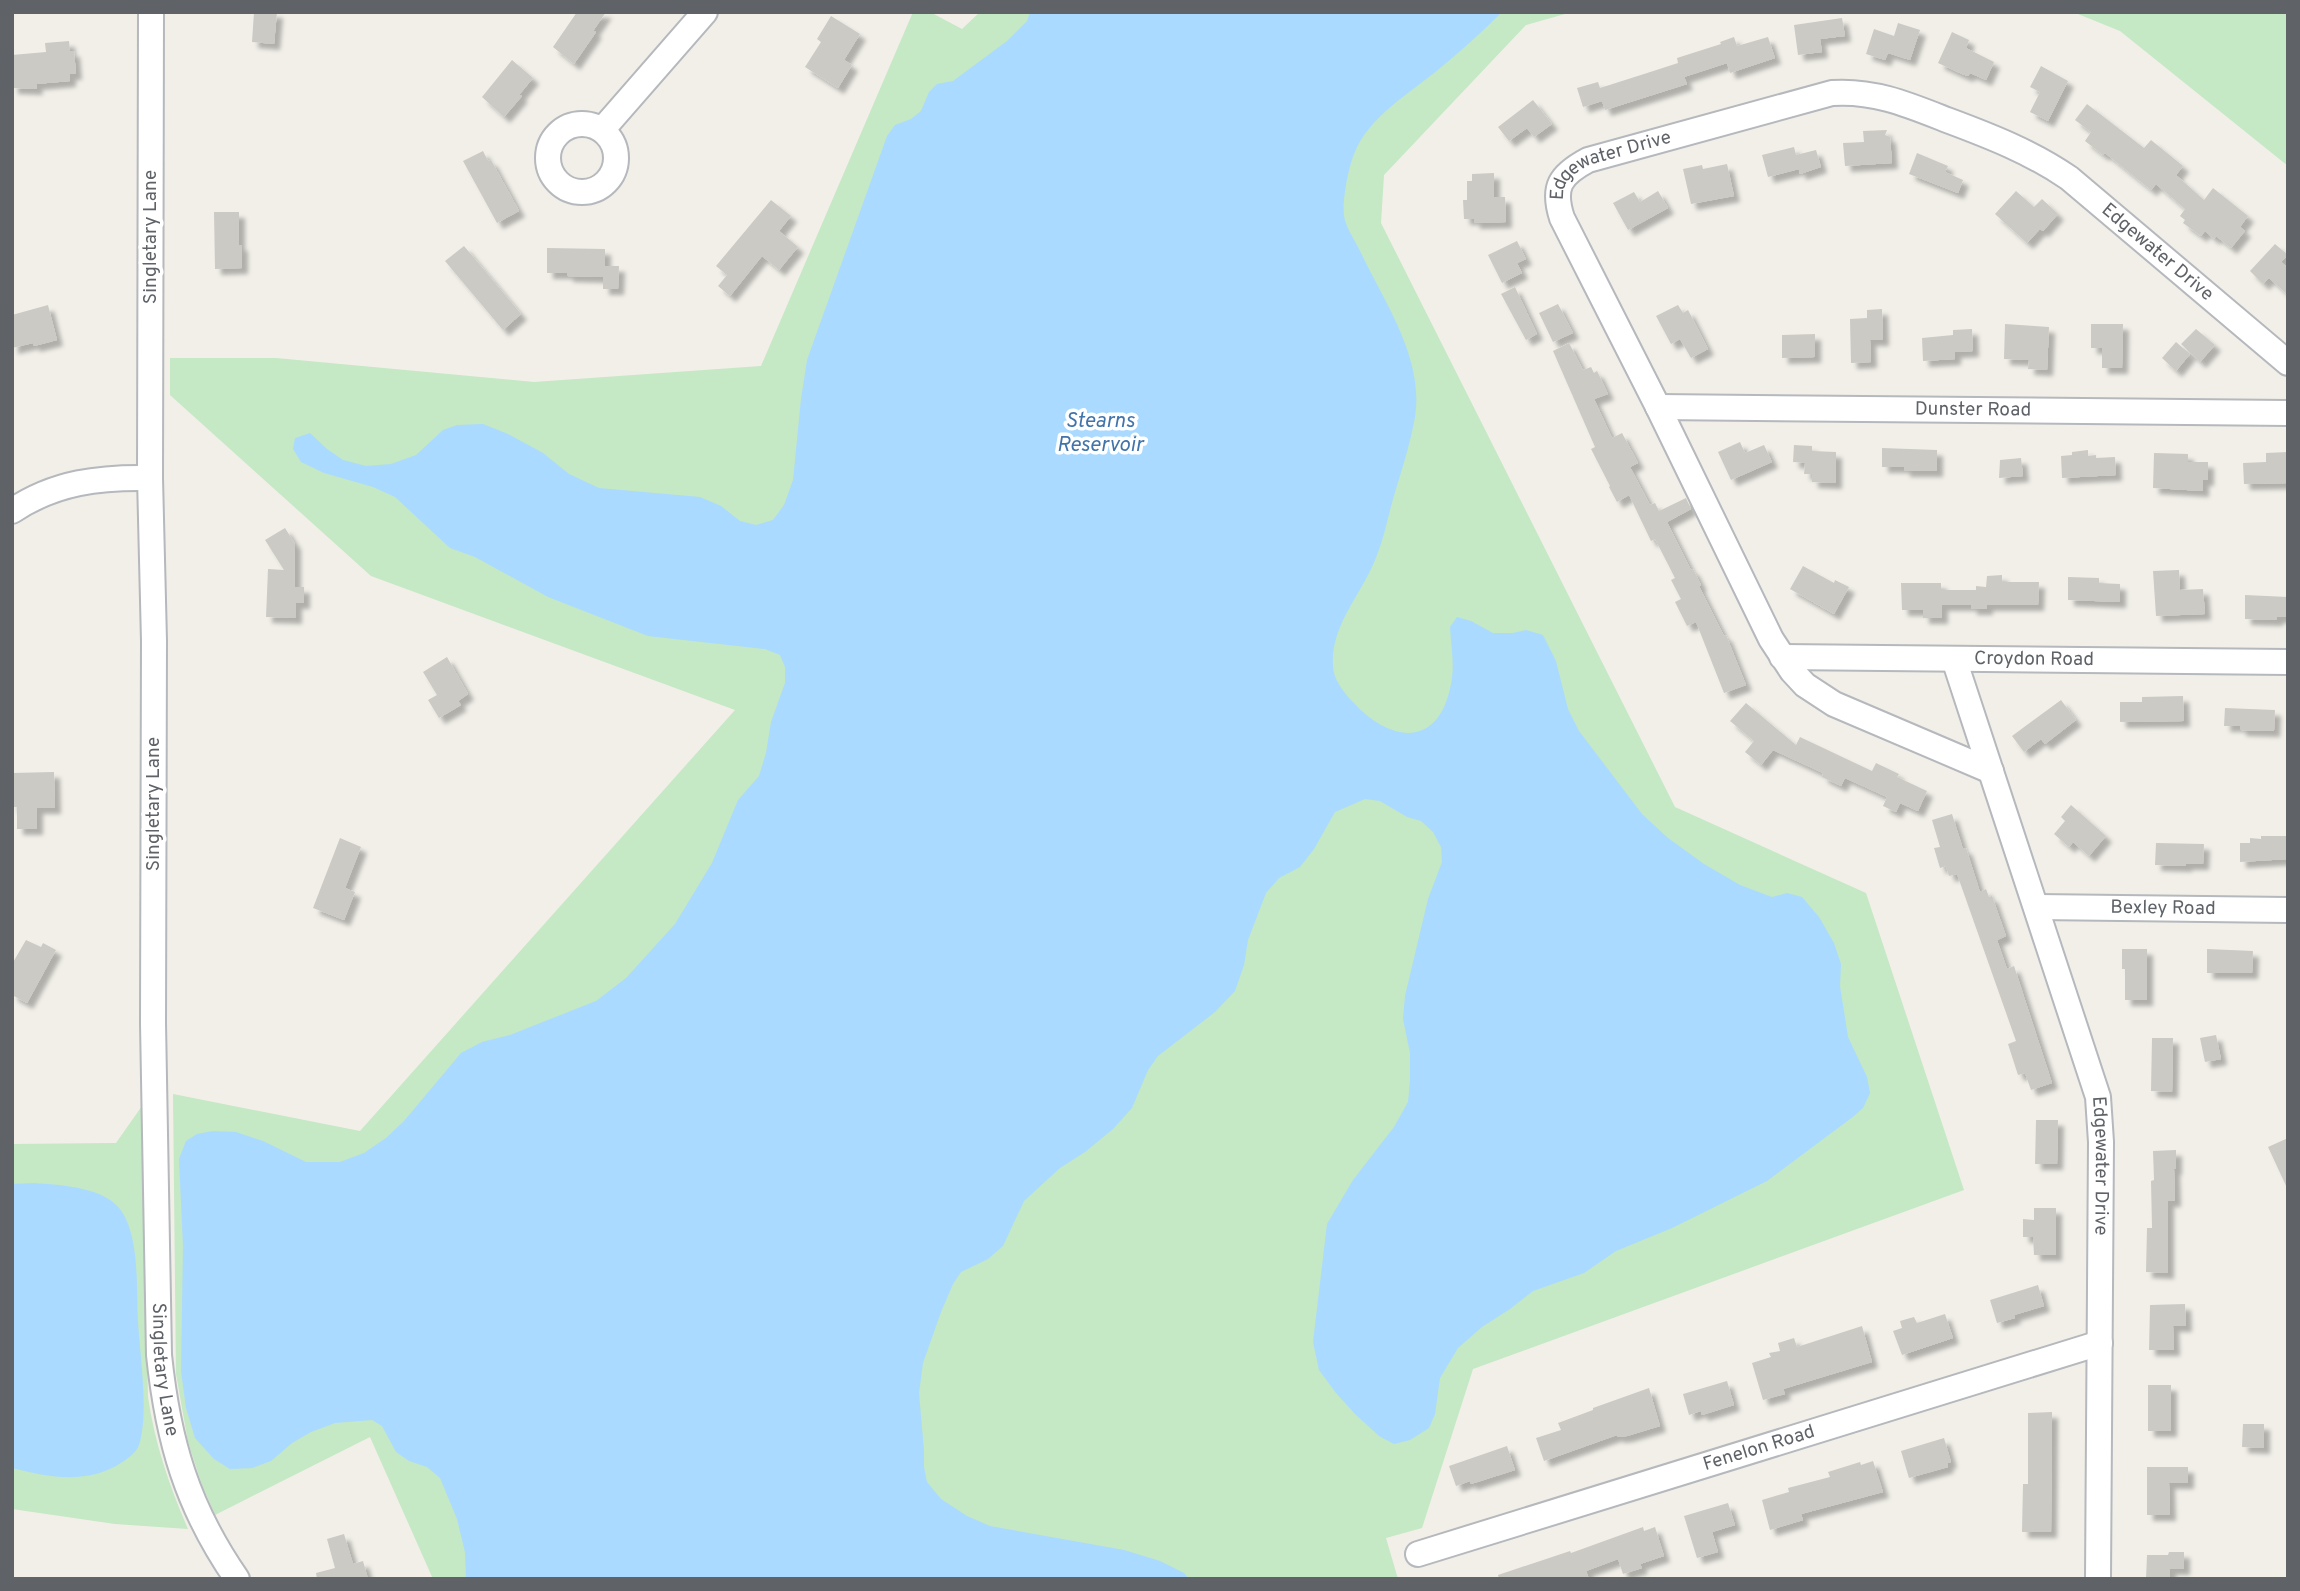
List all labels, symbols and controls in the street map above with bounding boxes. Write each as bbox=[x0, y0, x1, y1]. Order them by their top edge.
street label: Edgewater Drive bbox=[1546, 126, 1674, 200]
street label: Singletary Lane bbox=[139, 170, 163, 304]
street label: Edgewater Drive bbox=[2096, 198, 2218, 307]
street label: Dunster Road bbox=[1915, 397, 2031, 423]
water label: Stearns Reservoir bbox=[1057, 408, 1145, 459]
street label: Croydon Road bbox=[1974, 647, 2094, 672]
street label: Singletary Lane bbox=[142, 737, 166, 871]
street label: Bexley Road bbox=[2110, 896, 2216, 921]
street label: Edgewater Drive bbox=[2086, 1095, 2113, 1236]
street label: Singletary Lane bbox=[146, 1302, 184, 1439]
street label: Fenelon Road bbox=[1700, 1420, 1818, 1477]

